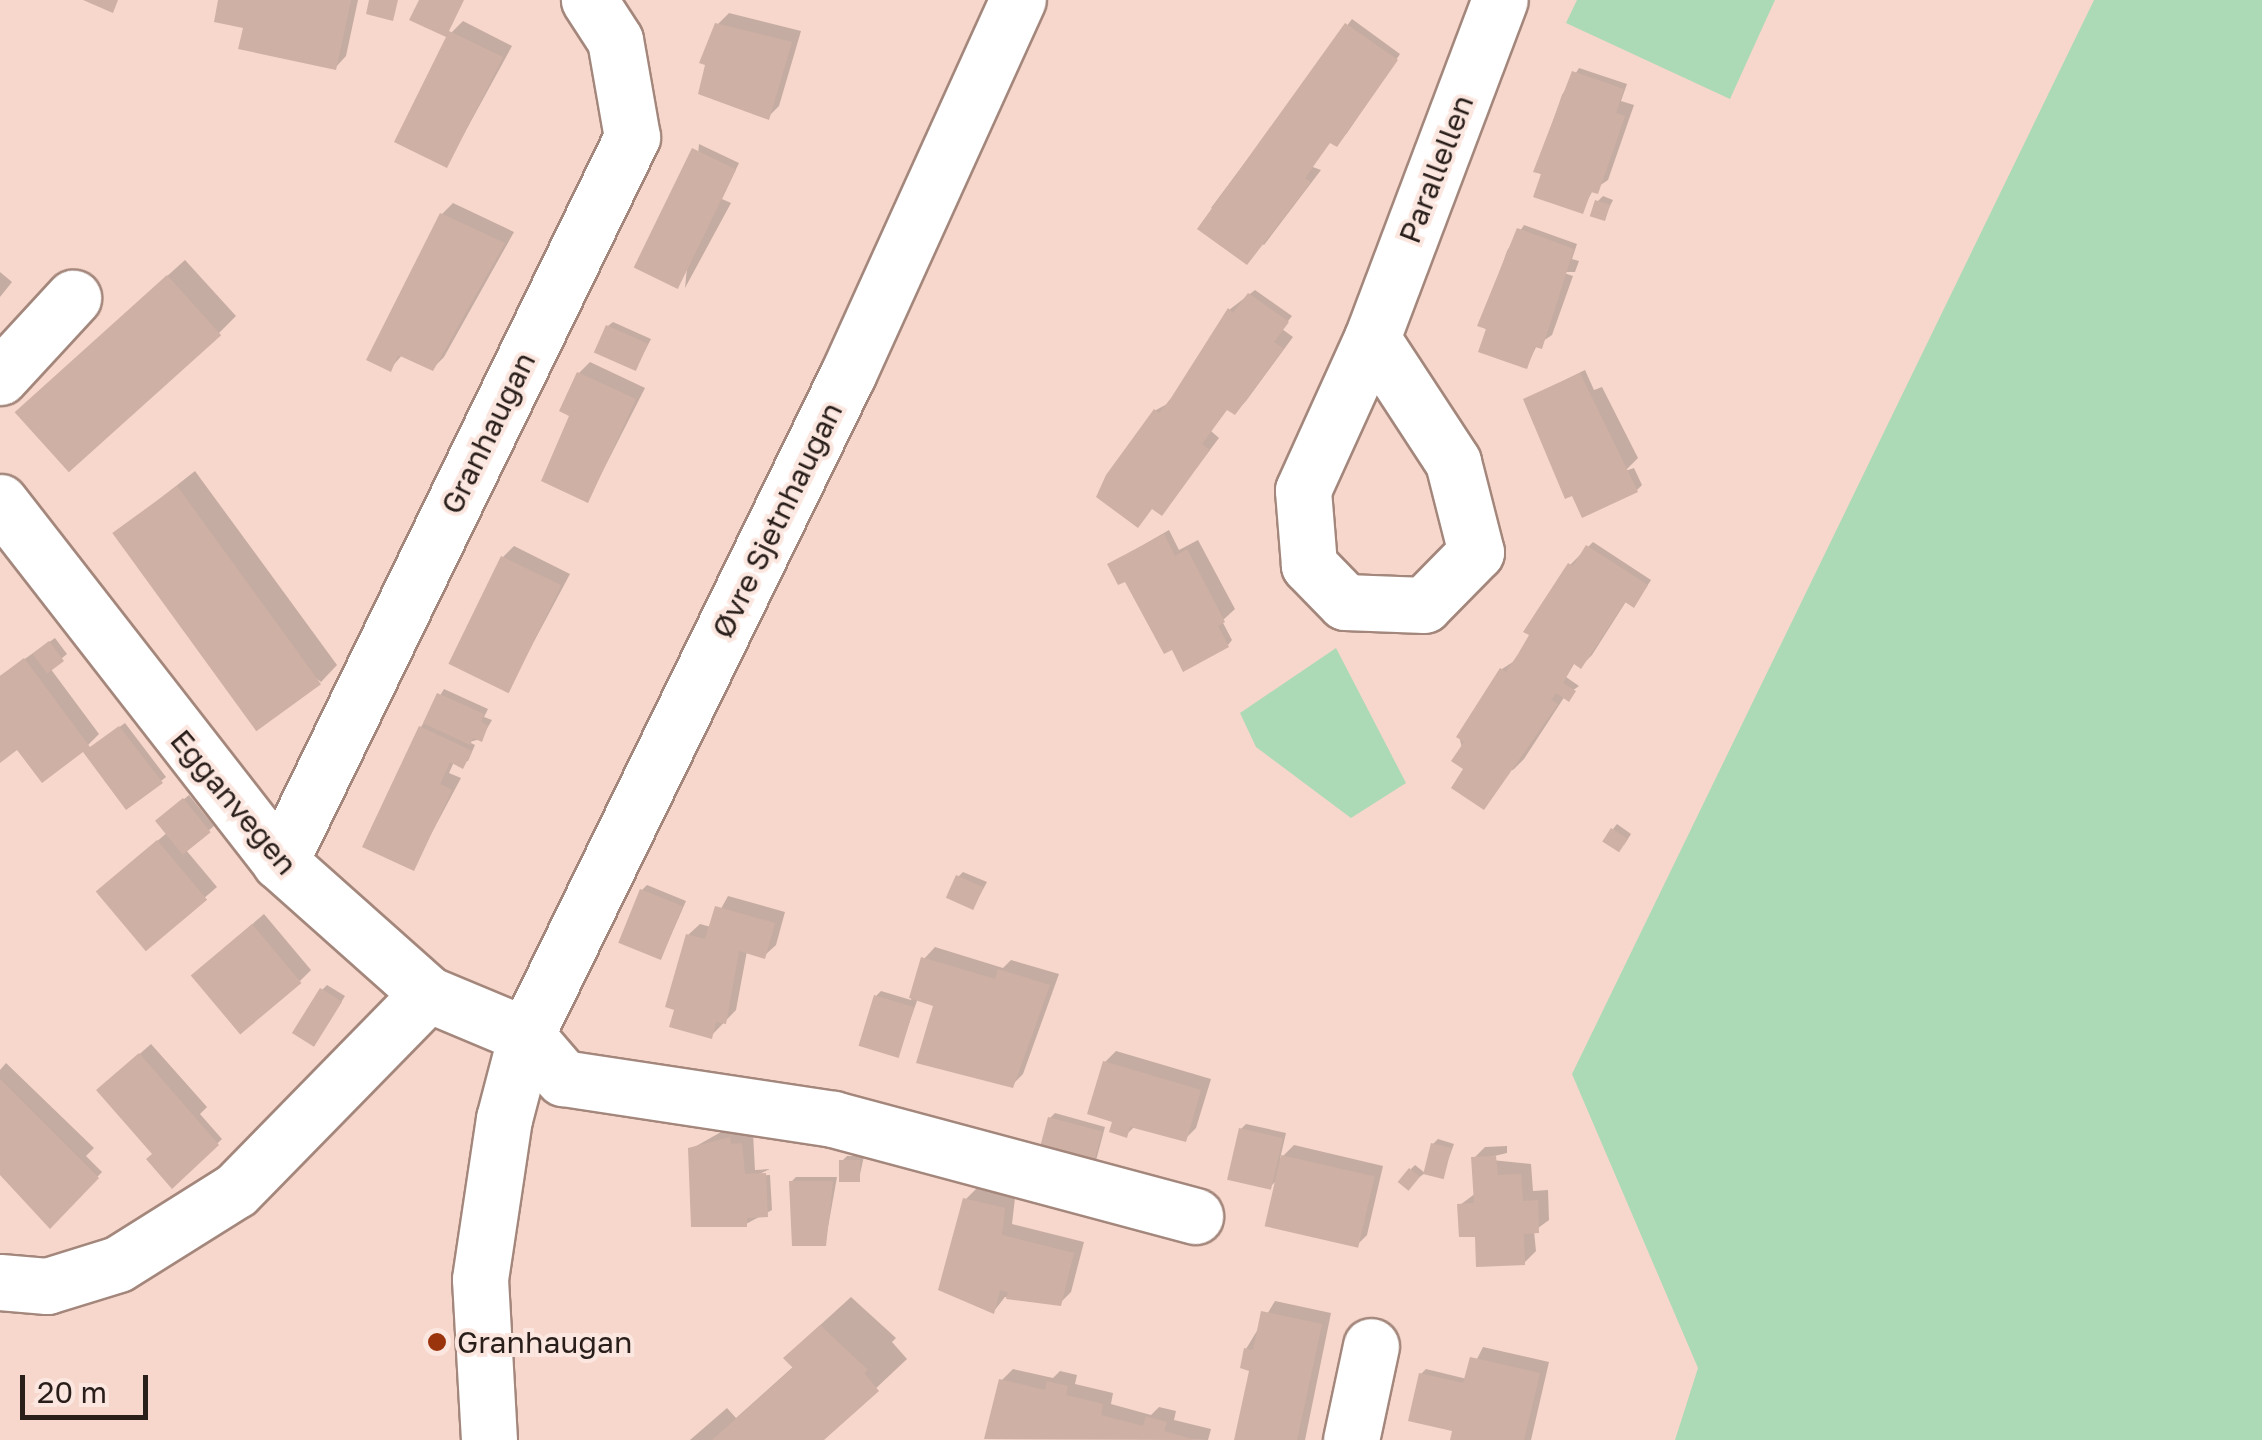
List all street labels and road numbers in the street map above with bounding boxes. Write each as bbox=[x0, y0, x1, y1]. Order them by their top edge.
street label: Parallellen bbox=[1391, 90, 1481, 248]
street label: Granhaugan bbox=[433, 346, 543, 520]
street label: Øvre Sjetnhaugan bbox=[704, 396, 850, 644]
street label: Egganvegen bbox=[163, 722, 305, 882]

